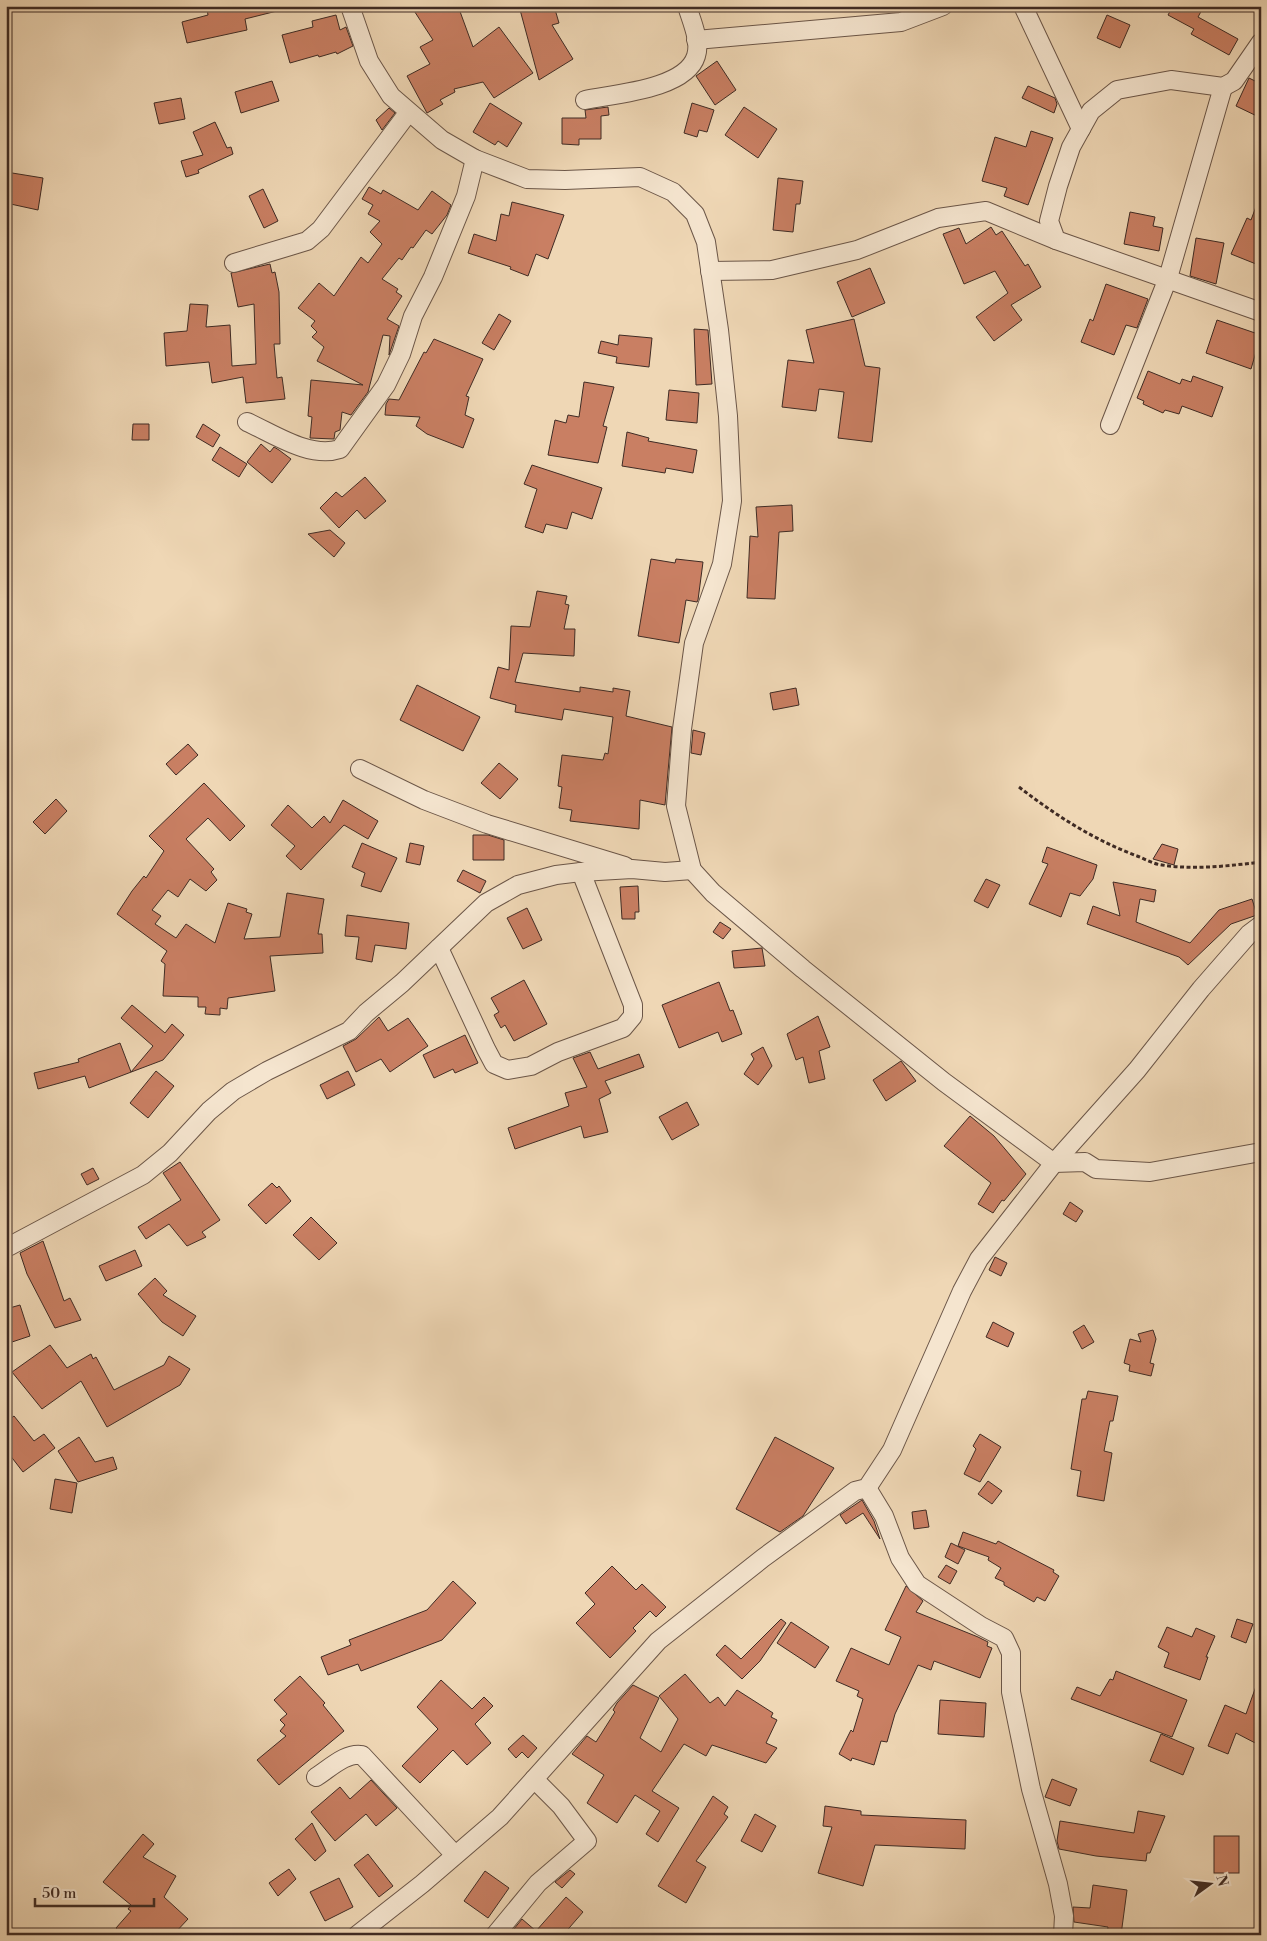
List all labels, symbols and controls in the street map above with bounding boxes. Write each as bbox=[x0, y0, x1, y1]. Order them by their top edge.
north arrow bbox=[1184, 1858, 1234, 1908]
text: N bbox=[1211, 1873, 1232, 1889]
scale bar bbox=[35, 1876, 154, 1908]
text: 50 m bbox=[42, 1884, 76, 1903]

